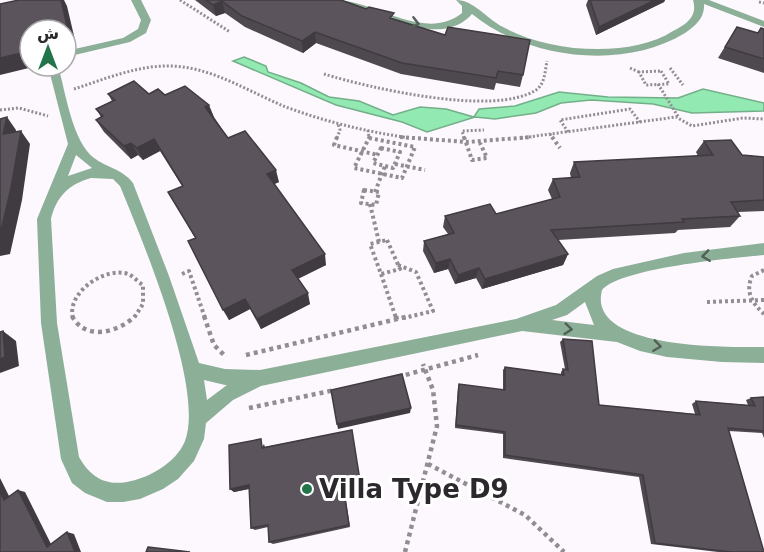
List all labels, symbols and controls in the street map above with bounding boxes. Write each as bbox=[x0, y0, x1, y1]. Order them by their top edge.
one-way arrow bbox=[410, 16, 420, 29]
north arrow bbox=[18, 18, 78, 78]
text: ش bbox=[37, 24, 59, 43]
one-way arrow bbox=[701, 250, 711, 262]
one-way arrow bbox=[564, 322, 573, 334]
one-way arrow bbox=[651, 339, 661, 352]
place label: Villa Type D9 bbox=[319, 474, 509, 504]
marker: Villa Type D9 bbox=[300, 482, 314, 496]

